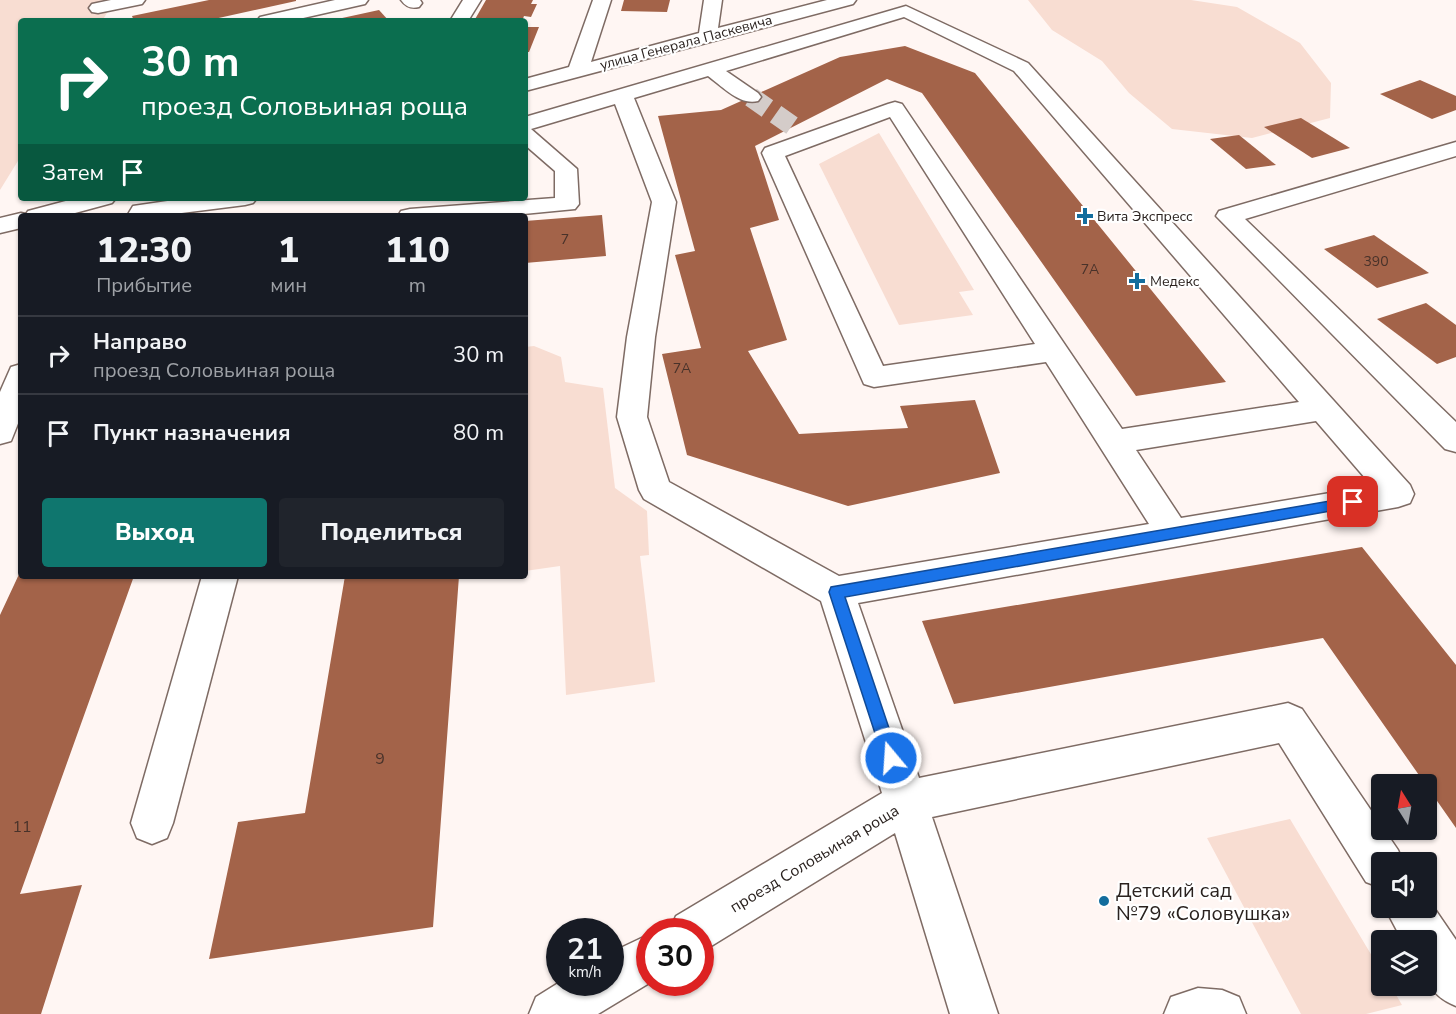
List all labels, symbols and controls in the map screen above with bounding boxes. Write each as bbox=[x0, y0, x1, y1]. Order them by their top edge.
street label: улица Генерала Паскевича bbox=[598, 10, 774, 75]
text: 30 m bbox=[141, 34, 240, 91]
icon: right bbox=[42, 42, 120, 120]
text: проезд Соловьиная роща bbox=[141, 88, 468, 125]
icon: arrive bbox=[116, 156, 149, 189]
text: Затем bbox=[42, 158, 104, 188]
place label: Вита Экспресс bbox=[1097, 207, 1193, 226]
marker: Вита Экспресс bbox=[1078, 209, 1092, 223]
text: 12:30 bbox=[96, 226, 192, 275]
text: 1 bbox=[278, 226, 299, 275]
text: 110 bbox=[385, 226, 450, 275]
house number: 7 bbox=[561, 230, 569, 249]
house number: 390 bbox=[1363, 252, 1389, 271]
house number: 7А bbox=[1081, 260, 1099, 279]
text: Прибытие bbox=[96, 272, 192, 299]
text: мин bbox=[270, 272, 307, 299]
text: m bbox=[409, 272, 426, 299]
marker: Медекс bbox=[1128, 272, 1146, 290]
place label: Медекс bbox=[1150, 272, 1200, 291]
text: Направо bbox=[93, 327, 187, 357]
icon: right bbox=[42, 339, 75, 372]
text: 30 m bbox=[453, 340, 504, 370]
text: проезд Соловьиная роща bbox=[93, 357, 335, 384]
house number: 7А bbox=[673, 359, 691, 378]
icon: arrive bbox=[42, 417, 75, 450]
text: Пункт назначения bbox=[93, 418, 291, 448]
text: 80 m bbox=[453, 418, 504, 448]
pin bbox=[1327, 476, 1378, 527]
icon: arrive bbox=[1336, 485, 1369, 518]
button: Выход bbox=[42, 498, 267, 567]
button: Поделиться bbox=[279, 498, 504, 567]
position arrow bbox=[859, 726, 923, 790]
house number: 9 bbox=[375, 748, 385, 770]
north arrow bbox=[1371, 774, 1437, 840]
map controls bbox=[1371, 774, 1437, 996]
street label: проезд Соловьиная роща bbox=[726, 800, 903, 918]
house number: 11 bbox=[12, 816, 32, 838]
button: sound bbox=[1371, 852, 1437, 918]
place label: Детский сад №79 «Соловушка» bbox=[1116, 877, 1290, 927]
marker: Детский сад №79 «Соловушка» bbox=[1097, 894, 1111, 908]
speed limit sign: 30 bbox=[636, 918, 714, 996]
text: 21 bbox=[567, 929, 603, 970]
button: layers bbox=[1371, 930, 1437, 996]
text: km/h bbox=[568, 962, 602, 982]

